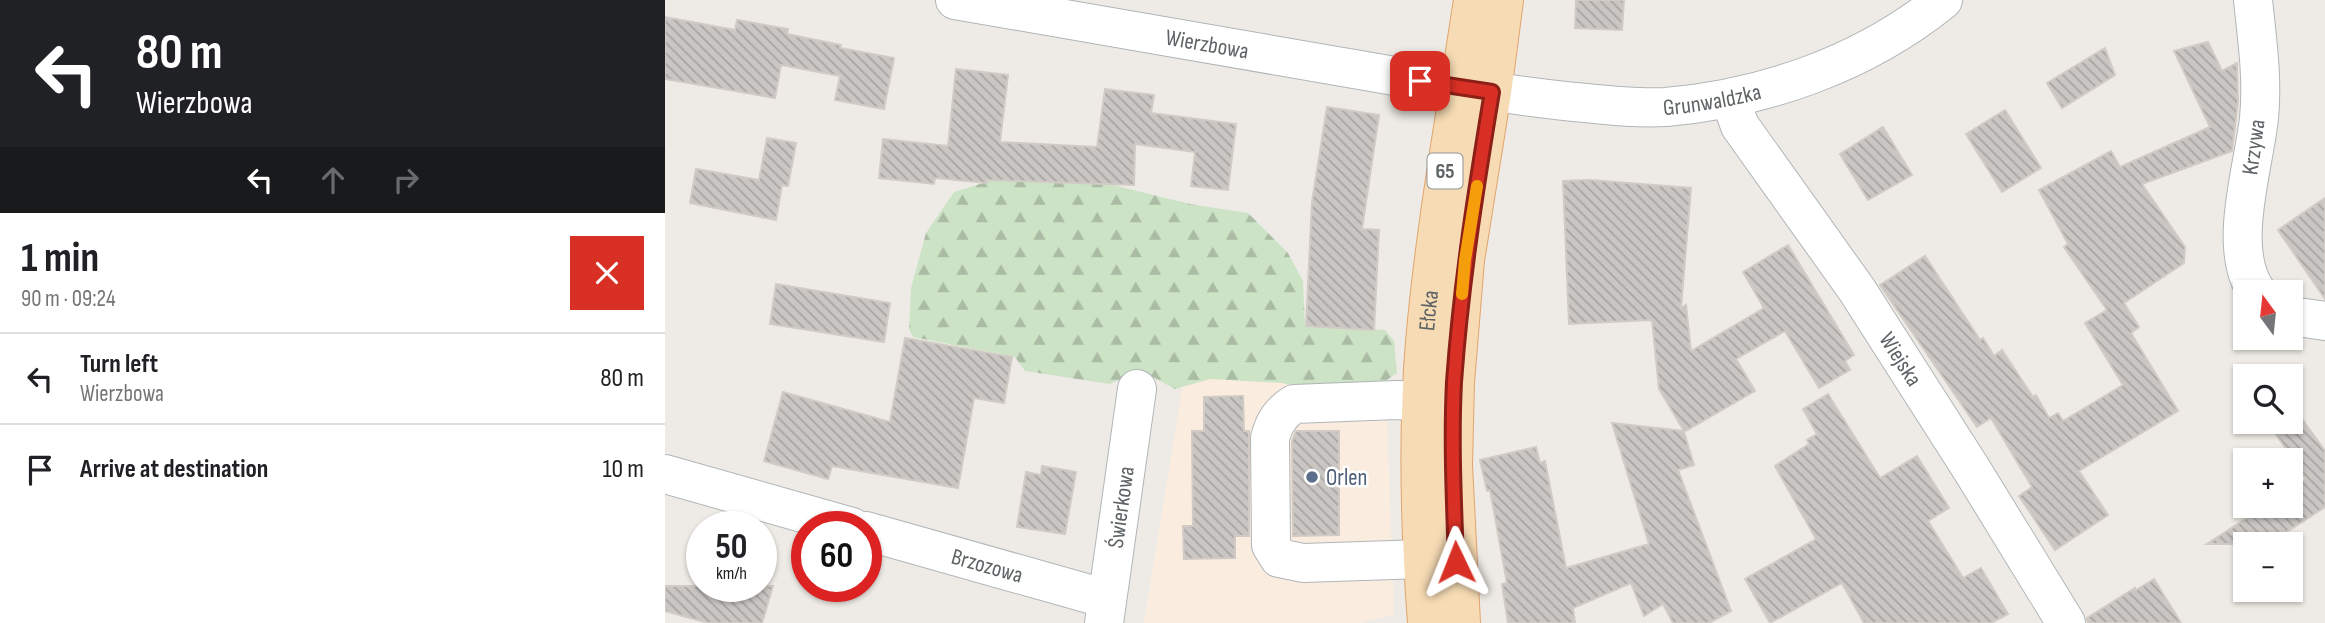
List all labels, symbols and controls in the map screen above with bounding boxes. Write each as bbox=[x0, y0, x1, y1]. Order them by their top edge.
text: 80 m bbox=[136, 24, 223, 83]
street label: Wierzbowa bbox=[1163, 24, 1251, 66]
icon: left bbox=[21, 28, 112, 119]
pin bbox=[1390, 51, 1450, 111]
icon: arrive bbox=[1401, 62, 1439, 100]
street label: Grunwaldzka bbox=[1662, 78, 1764, 122]
text: Wierzbowa bbox=[136, 84, 253, 123]
street label: Krzywa bbox=[2236, 118, 2272, 177]
road number: 65 bbox=[1427, 154, 1463, 188]
icon: left bbox=[241, 161, 279, 199]
icon: ahead bbox=[314, 161, 352, 199]
icon: right bbox=[387, 161, 425, 199]
text: 1 min bbox=[21, 233, 99, 284]
button: close bbox=[570, 236, 644, 310]
north arrow bbox=[2233, 280, 2303, 350]
map controls bbox=[2233, 280, 2303, 602]
text: 90 m · 09:24 bbox=[21, 285, 116, 313]
street label: Ełcka bbox=[1413, 289, 1445, 332]
street label: Wiejska bbox=[1873, 327, 1928, 392]
text: Turn left bbox=[80, 349, 158, 380]
icon: left bbox=[21, 360, 59, 398]
text: 80 m bbox=[600, 363, 644, 394]
button: search bbox=[2233, 364, 2303, 434]
text: Wierzbowa bbox=[80, 380, 164, 408]
button: + bbox=[2233, 448, 2303, 518]
icon: arrive bbox=[21, 451, 59, 489]
text: Arrive at destination bbox=[80, 454, 268, 485]
text: 10 m bbox=[602, 454, 644, 485]
place label: Orlen bbox=[1326, 464, 1367, 492]
street label: Świerkowa bbox=[1102, 465, 1141, 550]
marker: Orlen bbox=[1304, 469, 1320, 485]
speed limit sign: 60 bbox=[791, 511, 882, 602]
position arrow bbox=[1419, 525, 1493, 599]
text: 50 bbox=[715, 526, 748, 569]
button: − bbox=[2233, 532, 2303, 602]
street label: Brzozowa bbox=[948, 543, 1026, 590]
text: km/h bbox=[716, 563, 747, 584]

